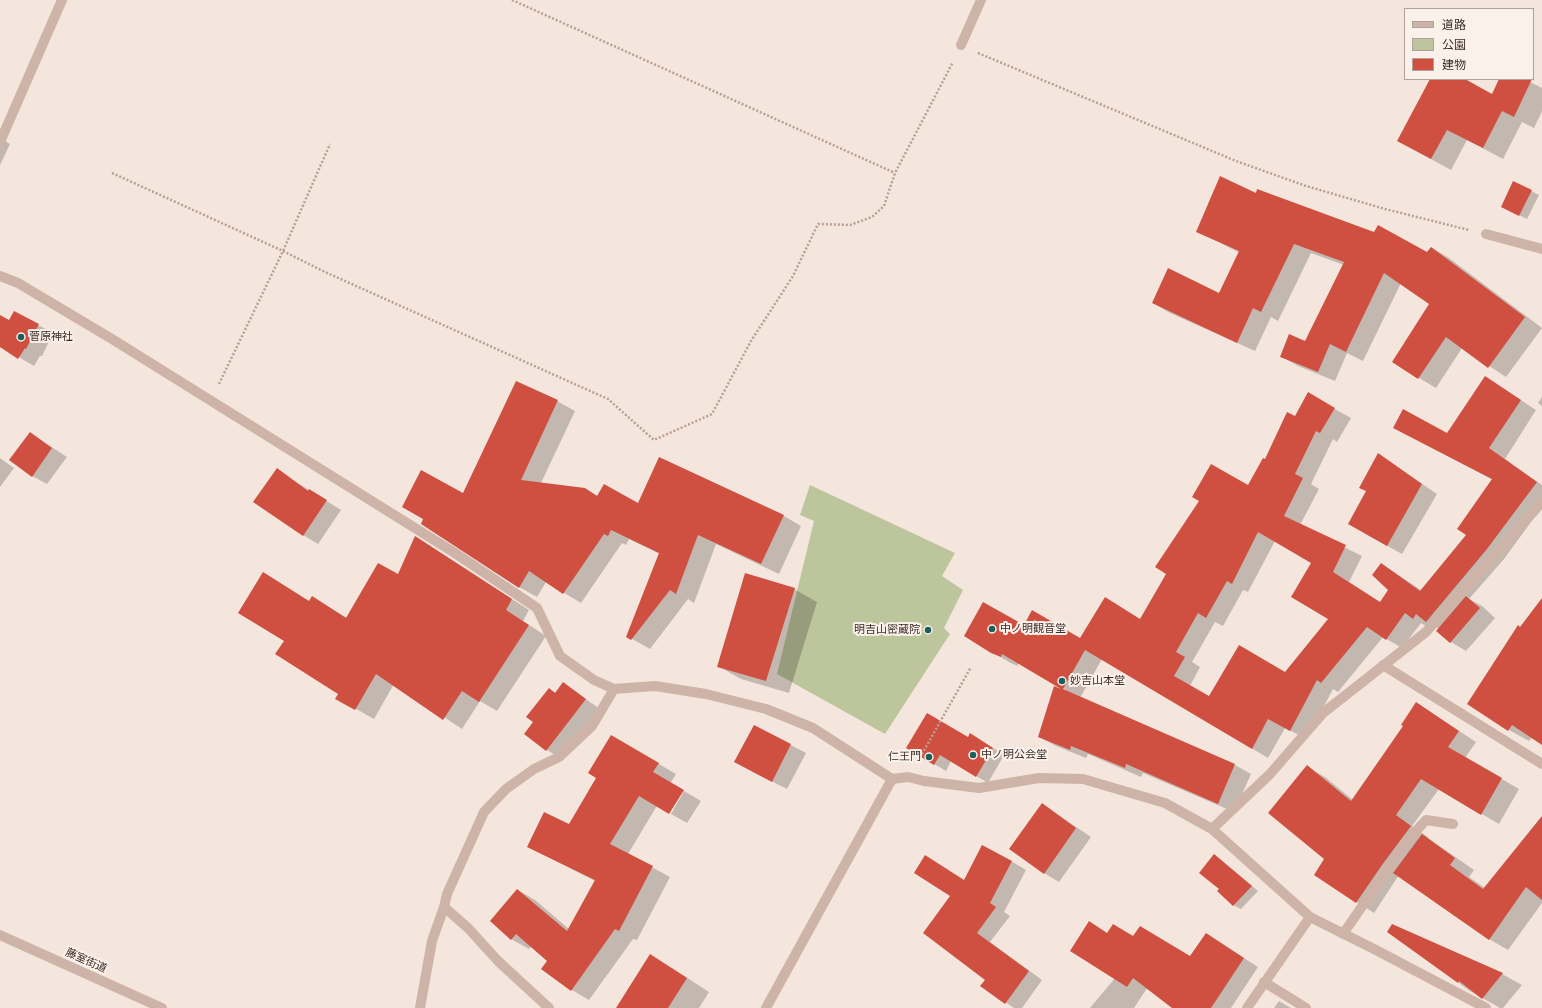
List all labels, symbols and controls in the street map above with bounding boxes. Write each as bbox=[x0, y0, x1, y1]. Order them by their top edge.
legend bbox=[1404, 8, 1534, 80]
text: 道路 bbox=[1442, 18, 1466, 33]
text: 公園 bbox=[1442, 38, 1466, 53]
text: 建物 bbox=[1442, 58, 1466, 73]
place label: 菅原神社 bbox=[29, 330, 73, 344]
marker: 菅原神社 bbox=[16, 332, 26, 342]
place label: 中ノ明観音堂 bbox=[1000, 622, 1066, 636]
place label: 明吉山密蔵院 bbox=[854, 623, 920, 637]
marker: 中ノ明観音堂 bbox=[987, 624, 997, 634]
marker: 明吉山密蔵院 bbox=[923, 625, 933, 635]
place label: 妙吉山本堂 bbox=[1070, 674, 1125, 688]
marker: 妙吉山本堂 bbox=[1057, 676, 1067, 686]
place label: 中ノ明公会堂 bbox=[981, 748, 1047, 762]
place label: 仁王門 bbox=[888, 750, 921, 764]
marker: 中ノ明公会堂 bbox=[968, 750, 978, 760]
marker: 仁王門 bbox=[924, 752, 934, 762]
street label: 藤室街道 bbox=[63, 946, 109, 976]

